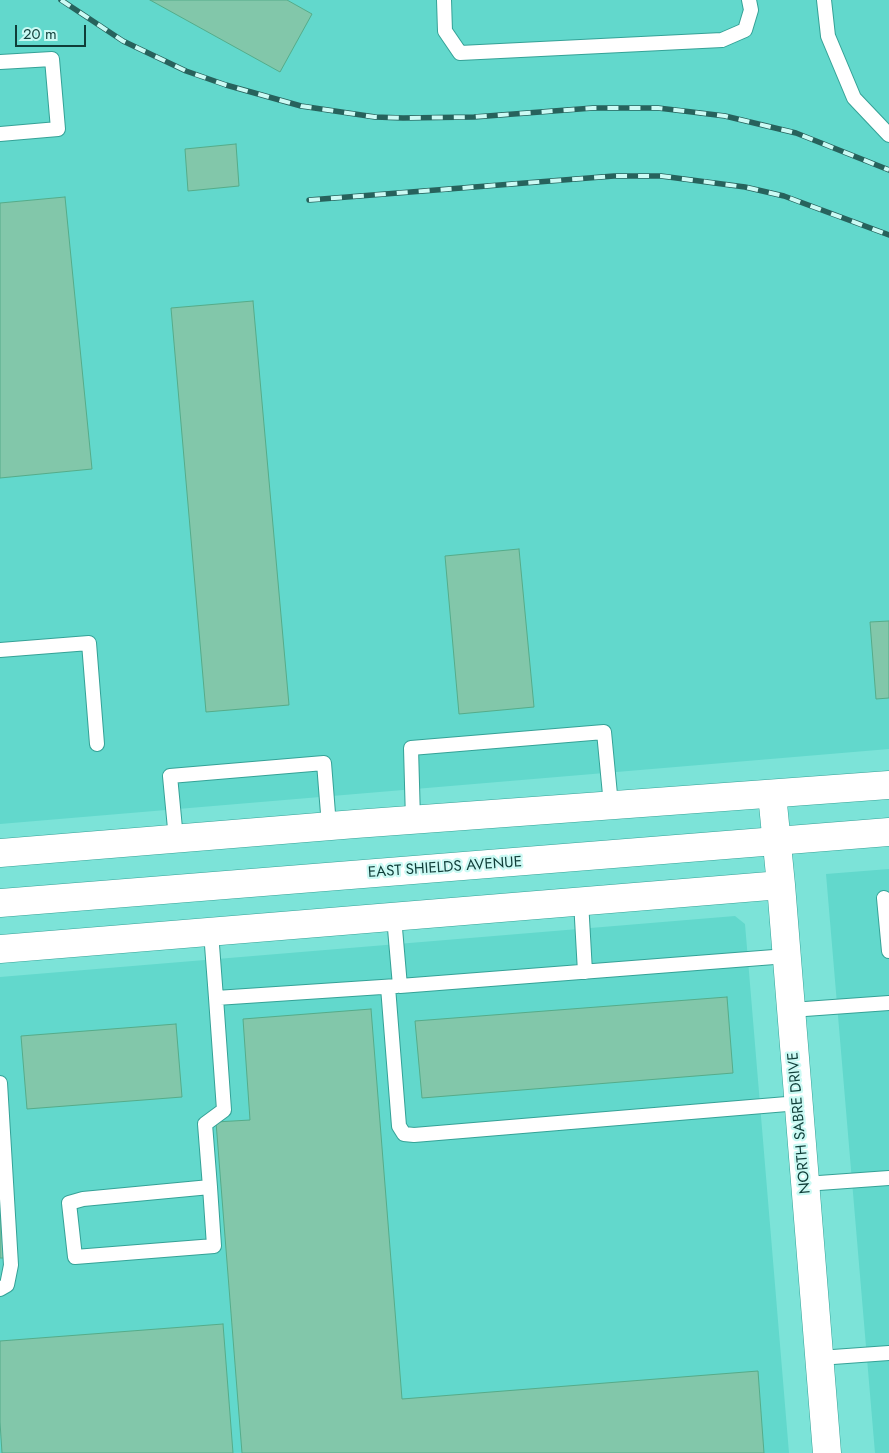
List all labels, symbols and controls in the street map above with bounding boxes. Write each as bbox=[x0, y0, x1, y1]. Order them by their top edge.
scale bar bbox=[18, 15, 89, 47]
text: 20 m bbox=[23, 23, 57, 45]
street label: EAST SHIELDS AVENUE bbox=[367, 854, 523, 882]
street label: NORTH SABRE DRIVE bbox=[785, 1051, 815, 1195]

